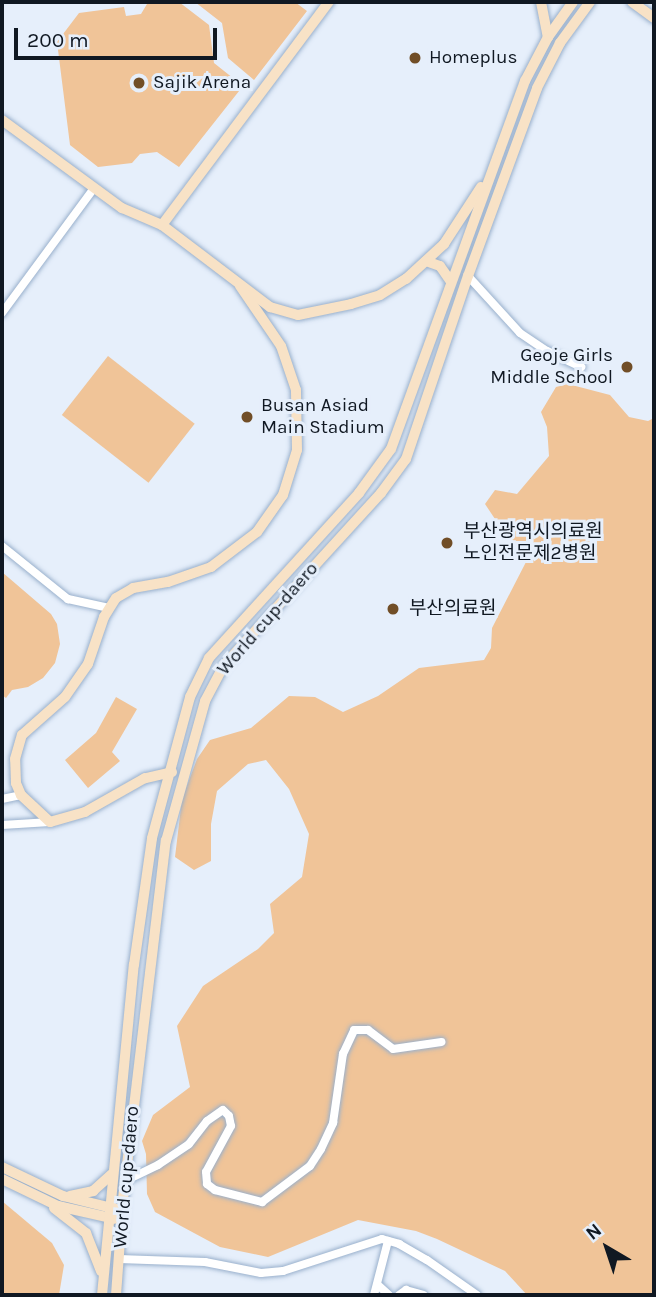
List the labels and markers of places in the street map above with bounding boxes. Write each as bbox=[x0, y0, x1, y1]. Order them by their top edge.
place label: Homeplus bbox=[429, 47, 518, 69]
marker: Homeplus bbox=[407, 50, 423, 66]
place label: Sajik Arena bbox=[153, 72, 251, 94]
marker: Sajik Arena bbox=[131, 75, 147, 91]
place label: Geoje Girls Middle School bbox=[490, 345, 613, 389]
marker: Geoje Girls Middle School bbox=[619, 359, 635, 375]
place label: Busan Asiad Main Stadium bbox=[261, 395, 384, 439]
marker: Busan Asiad Main Stadium bbox=[239, 409, 255, 425]
place label: 부산광역시의료원 노인전문제2병원 bbox=[463, 521, 603, 565]
marker: 부산광역시의료원 노인전문제2병원 bbox=[437, 533, 457, 553]
place label: 부산의료원 bbox=[409, 598, 496, 620]
marker: 부산의료원 bbox=[383, 599, 403, 619]

